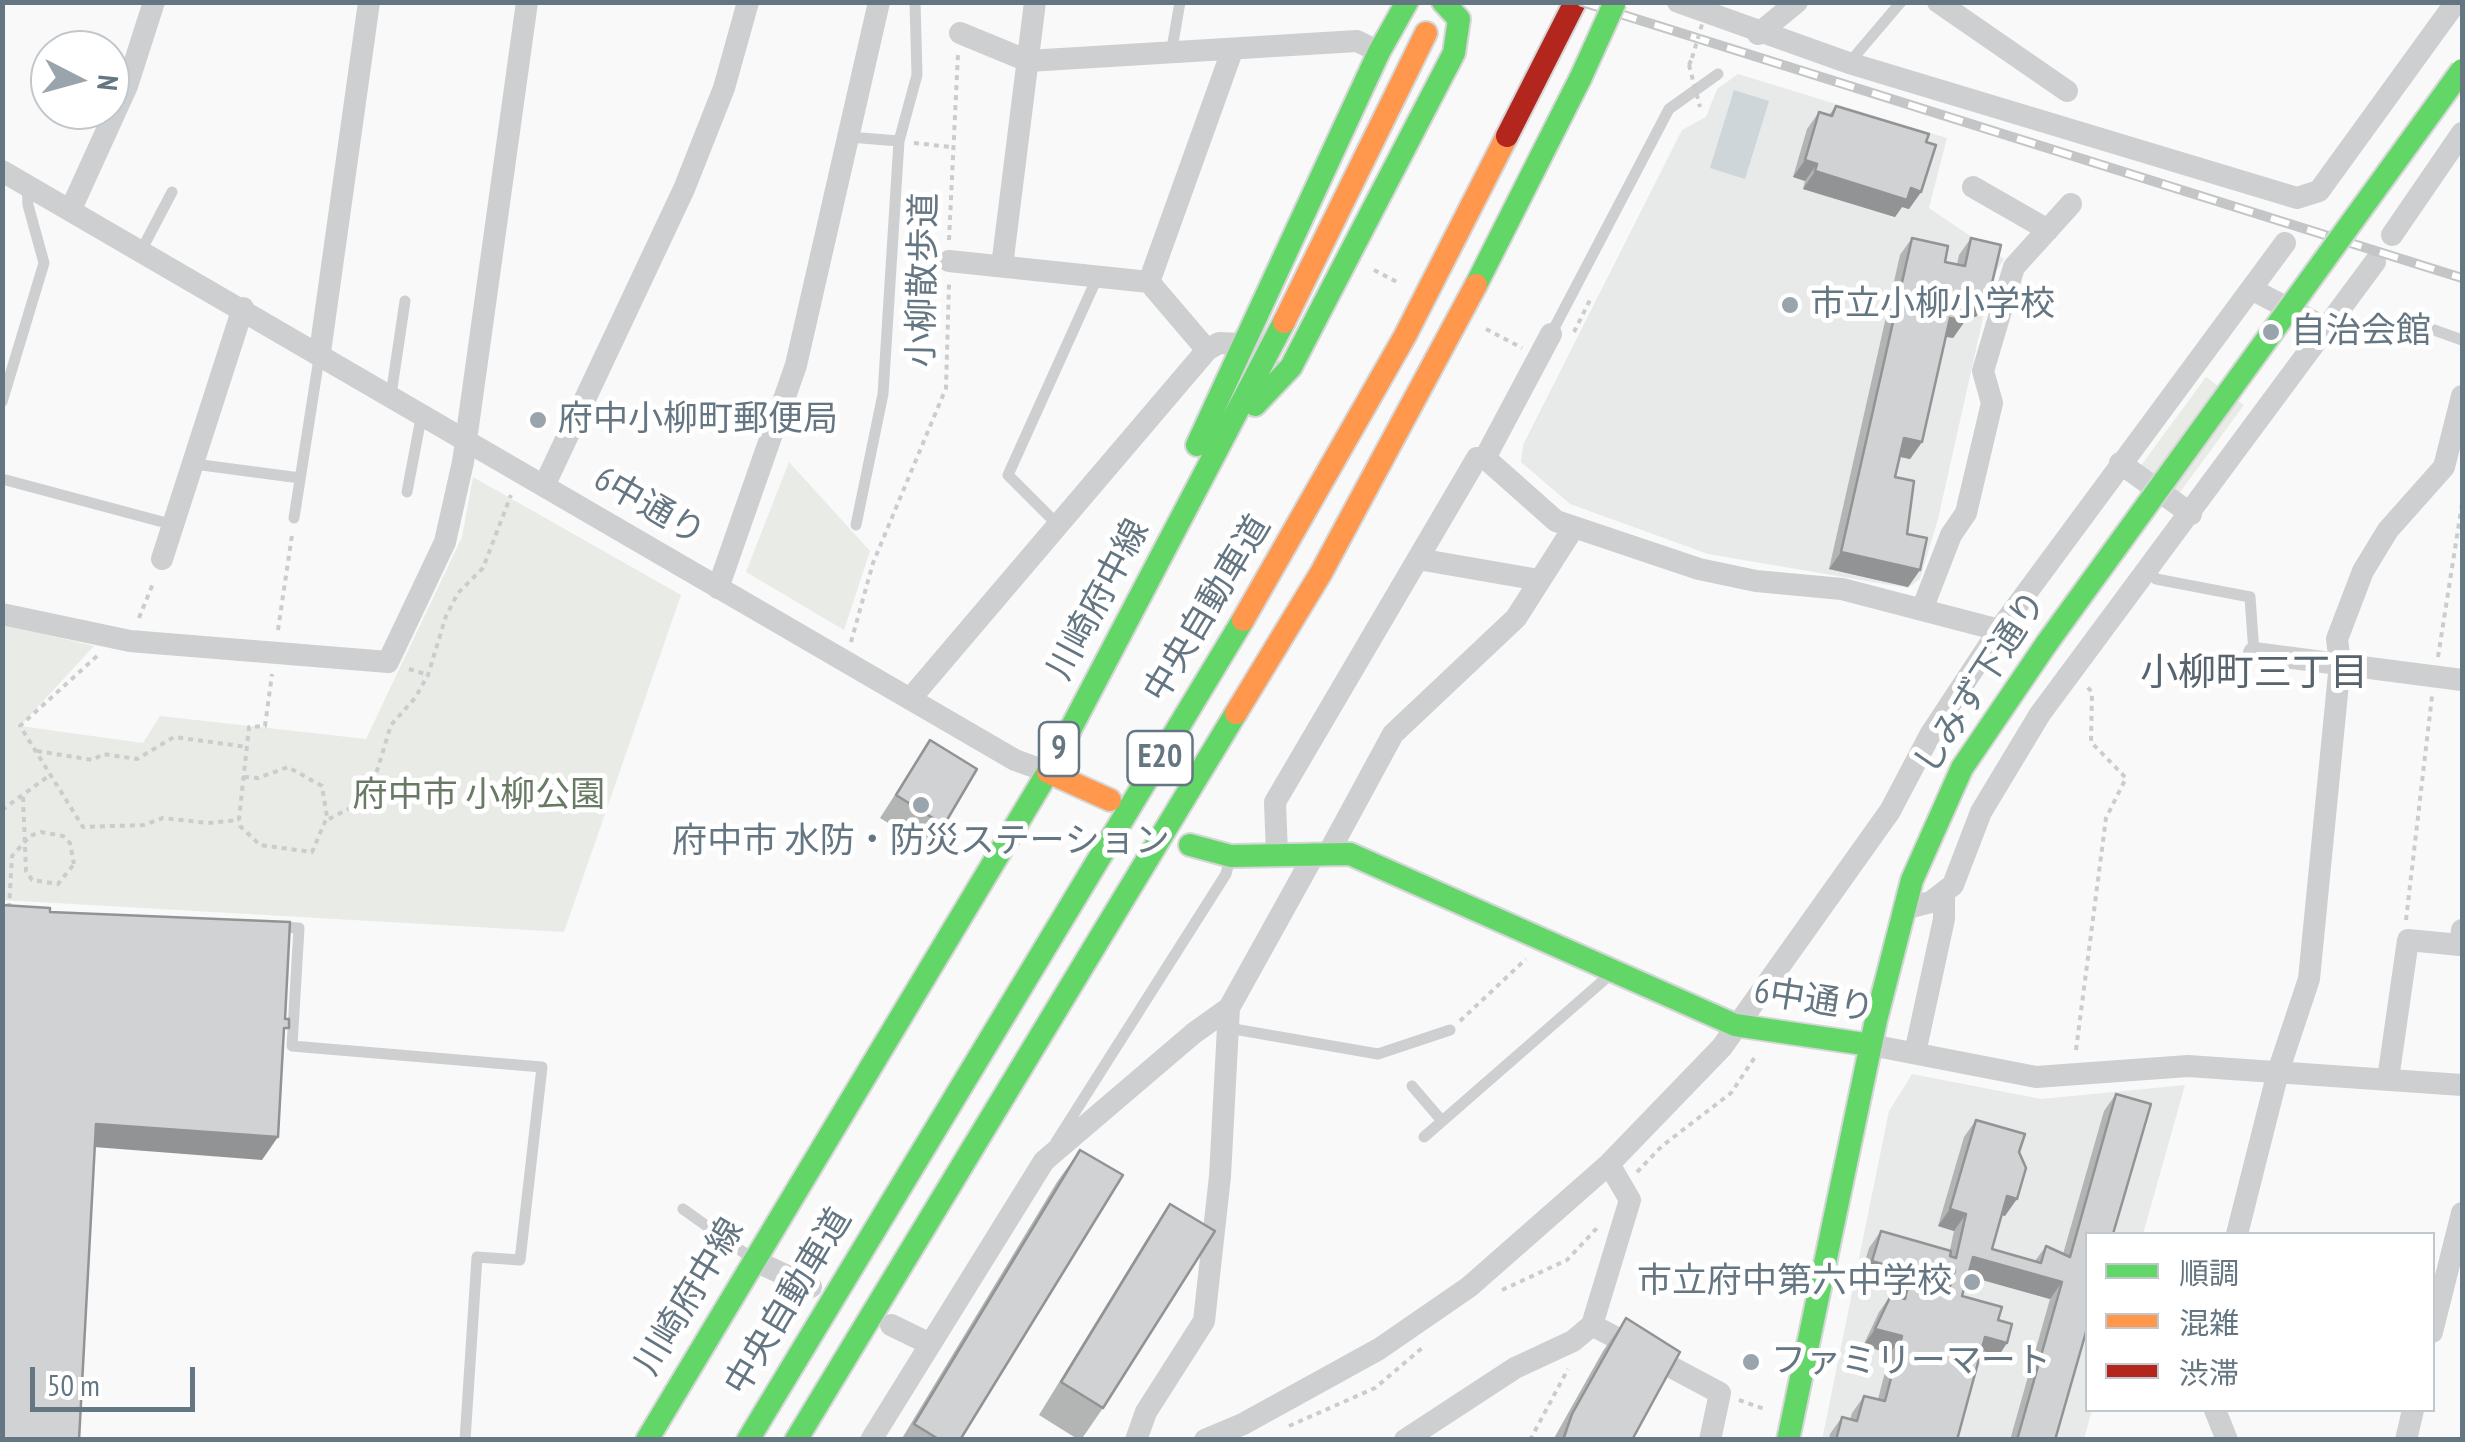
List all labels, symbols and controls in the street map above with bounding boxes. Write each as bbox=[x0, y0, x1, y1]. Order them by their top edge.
north arrow bbox=[30, 30, 130, 130]
text: N bbox=[89, 74, 128, 92]
street label: 小柳散歩道 bbox=[901, 192, 947, 368]
place label: 市立小柳小学校 bbox=[1810, 284, 2055, 326]
marker: 市立小柳小学校 bbox=[1779, 294, 1801, 316]
place label: 自治会館 bbox=[2291, 311, 2431, 353]
marker: 自治会館 bbox=[2260, 321, 2282, 343]
place label: 府中小柳町郵便局 bbox=[558, 399, 838, 441]
marker: 府中小柳町郵便局 bbox=[527, 409, 549, 431]
street label: 6中通り bbox=[586, 459, 712, 555]
street label: 中央自動車道 bbox=[1136, 508, 1280, 710]
street label: 川崎府中線 bbox=[1039, 513, 1159, 687]
street label: しみず下通り bbox=[1906, 584, 2056, 782]
district label: 小柳町三丁目 bbox=[2140, 651, 2368, 697]
road number: 9 bbox=[1039, 722, 1079, 776]
road number: E20 bbox=[1128, 731, 1192, 785]
park label: 府中市 小柳公園 bbox=[353, 775, 605, 817]
marker: 府中市 水防・防災ステーション bbox=[910, 794, 932, 816]
place label: 府中市 水防・防災ステーション bbox=[672, 821, 1170, 863]
street label: 6中通り bbox=[1751, 971, 1877, 1031]
street label: 中央自動車道 bbox=[717, 1201, 861, 1403]
street label: 川崎府中線 bbox=[627, 1211, 753, 1383]
legend bbox=[2085, 1232, 2435, 1412]
text: 順調 bbox=[2179, 1253, 2239, 1292]
place label: 市立府中第六中学校 bbox=[1637, 1261, 1952, 1303]
marker: 市立府中第六中学校 bbox=[1961, 1271, 1983, 1293]
text: 混雑 bbox=[2179, 1303, 2239, 1342]
place label: ファミリーマート bbox=[1771, 1341, 2051, 1383]
scale bar bbox=[35, 1347, 200, 1409]
marker: ファミリーマート bbox=[1740, 1351, 1762, 1373]
text: 渋滞 bbox=[2179, 1353, 2239, 1392]
text: 50 m bbox=[47, 1365, 100, 1404]

